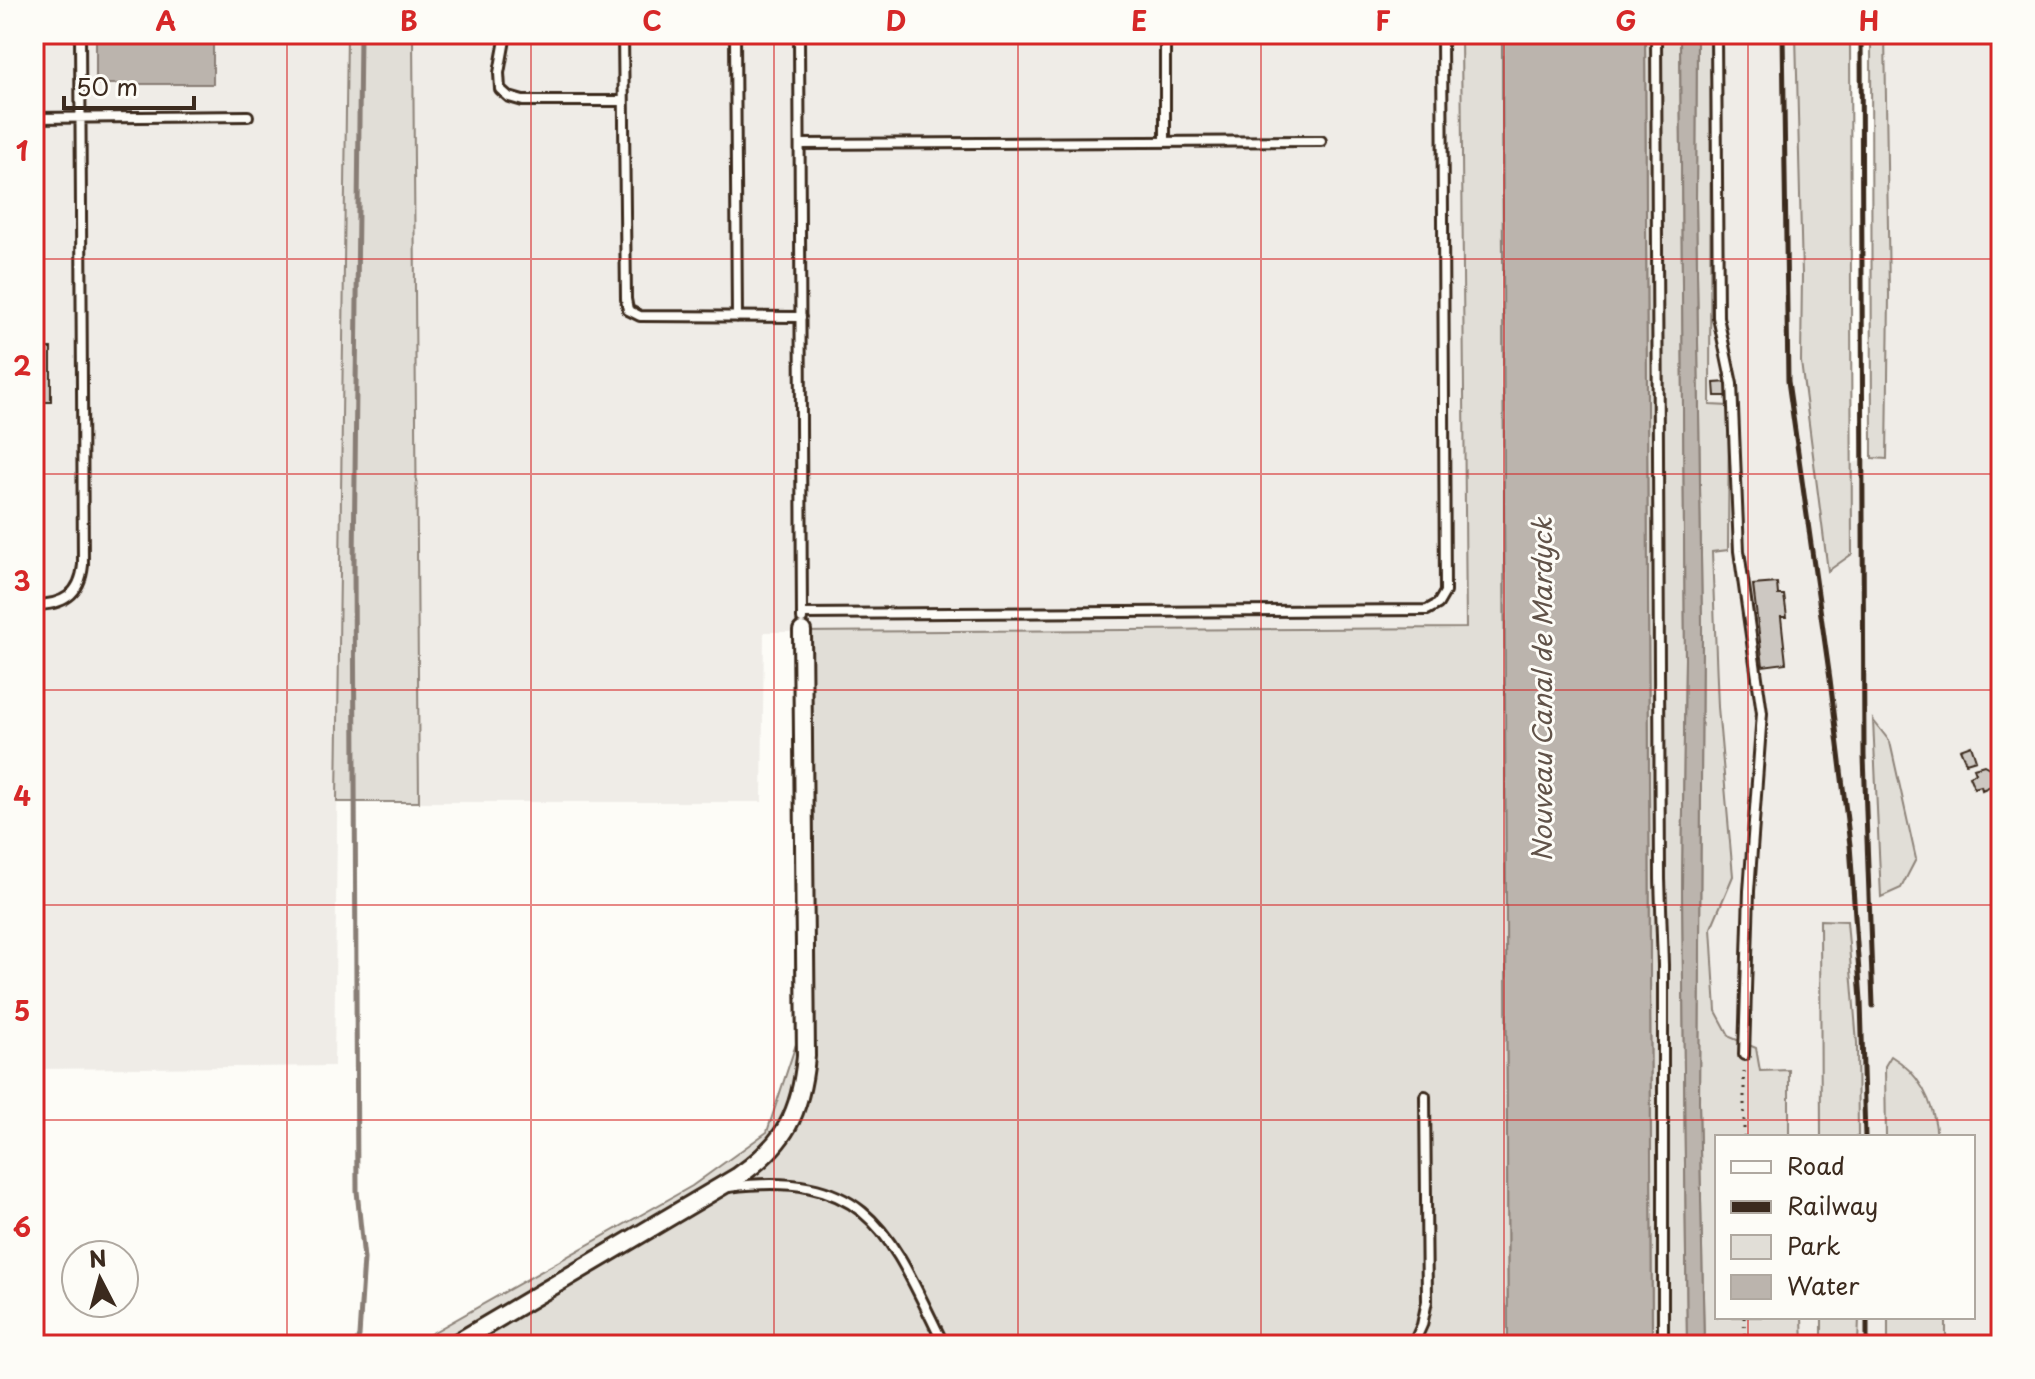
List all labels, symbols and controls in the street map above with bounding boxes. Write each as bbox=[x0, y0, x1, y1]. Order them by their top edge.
text: A bbox=[156, 1, 176, 40]
text: B bbox=[400, 1, 418, 40]
text: C bbox=[642, 1, 662, 40]
text: D bbox=[886, 1, 906, 40]
text: E bbox=[1131, 1, 1147, 40]
text: F bbox=[1375, 1, 1391, 40]
text: G bbox=[1615, 1, 1637, 40]
text: H bbox=[1859, 1, 1879, 40]
scale bar bbox=[64, 60, 194, 110]
text: 50 m bbox=[76, 68, 138, 104]
text: 1 bbox=[16, 131, 28, 170]
text: 2 bbox=[13, 346, 31, 385]
water label: Nouveau Canal de Mardyck bbox=[1522, 517, 1561, 862]
text: 3 bbox=[13, 561, 31, 600]
text: 4 bbox=[13, 776, 31, 815]
text: 5 bbox=[14, 991, 30, 1030]
legend bbox=[1715, 1135, 1975, 1319]
text: Road bbox=[1787, 1147, 1845, 1183]
text: Railway bbox=[1787, 1187, 1878, 1223]
text: 6 bbox=[13, 1207, 31, 1246]
text: Park bbox=[1787, 1227, 1841, 1263]
north arrow bbox=[60, 1239, 140, 1319]
text: N bbox=[87, 1240, 108, 1275]
text: Water bbox=[1787, 1267, 1860, 1303]

